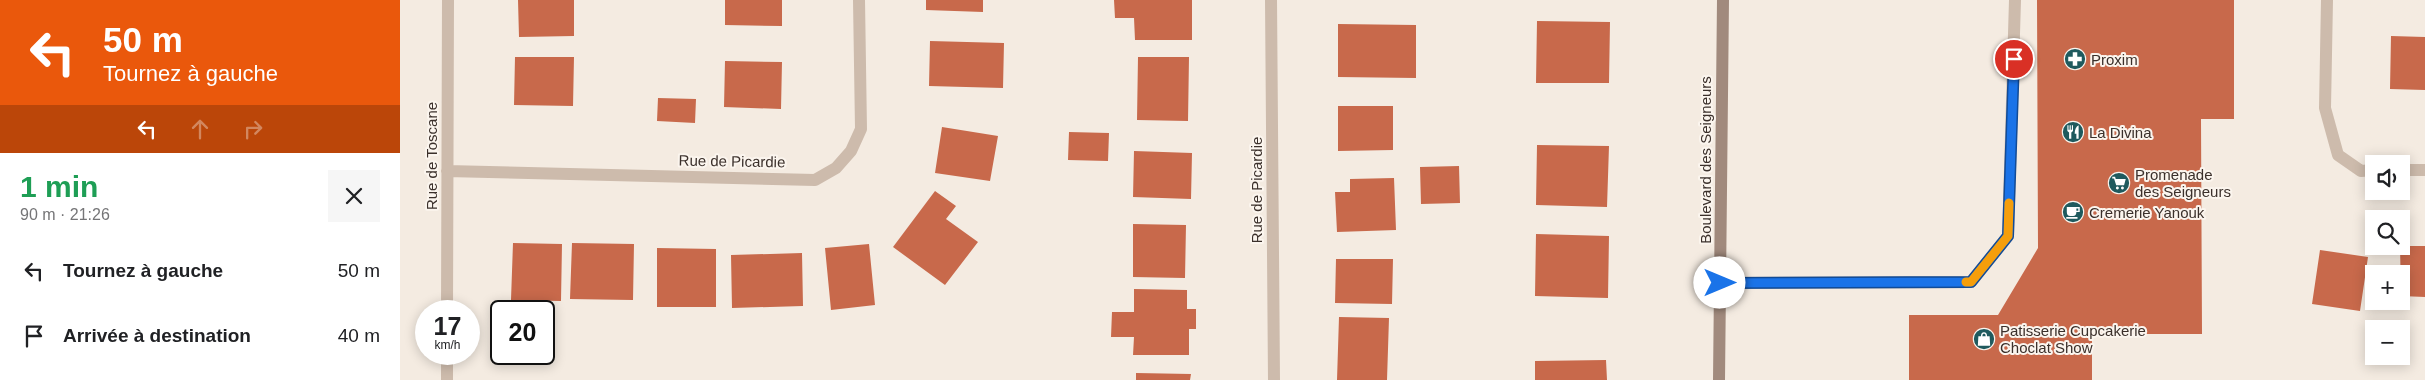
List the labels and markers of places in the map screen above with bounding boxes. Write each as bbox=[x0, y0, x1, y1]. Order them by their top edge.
pin bbox=[1993, 38, 2035, 80]
pharmacy icon: Proxim bbox=[2063, 47, 2087, 71]
place label: Proxim bbox=[2091, 51, 2138, 68]
restaurant icon: La Divina bbox=[2061, 120, 2085, 144]
place label: La Divina bbox=[2089, 124, 2152, 141]
place label: Promenade des Seigneurs bbox=[2135, 166, 2231, 200]
supermarket icon: Promenade des Seigneurs bbox=[2107, 171, 2131, 195]
cafe icon: Cremerie Yanouk bbox=[2061, 200, 2085, 224]
place label: Cremerie Yanouk bbox=[2089, 204, 2205, 221]
place label: Patisserie Cupcakerie Choclat Show bbox=[2000, 322, 2146, 356]
shop icon: Patisserie Cupcakerie Choclat Show bbox=[1972, 327, 1996, 351]

